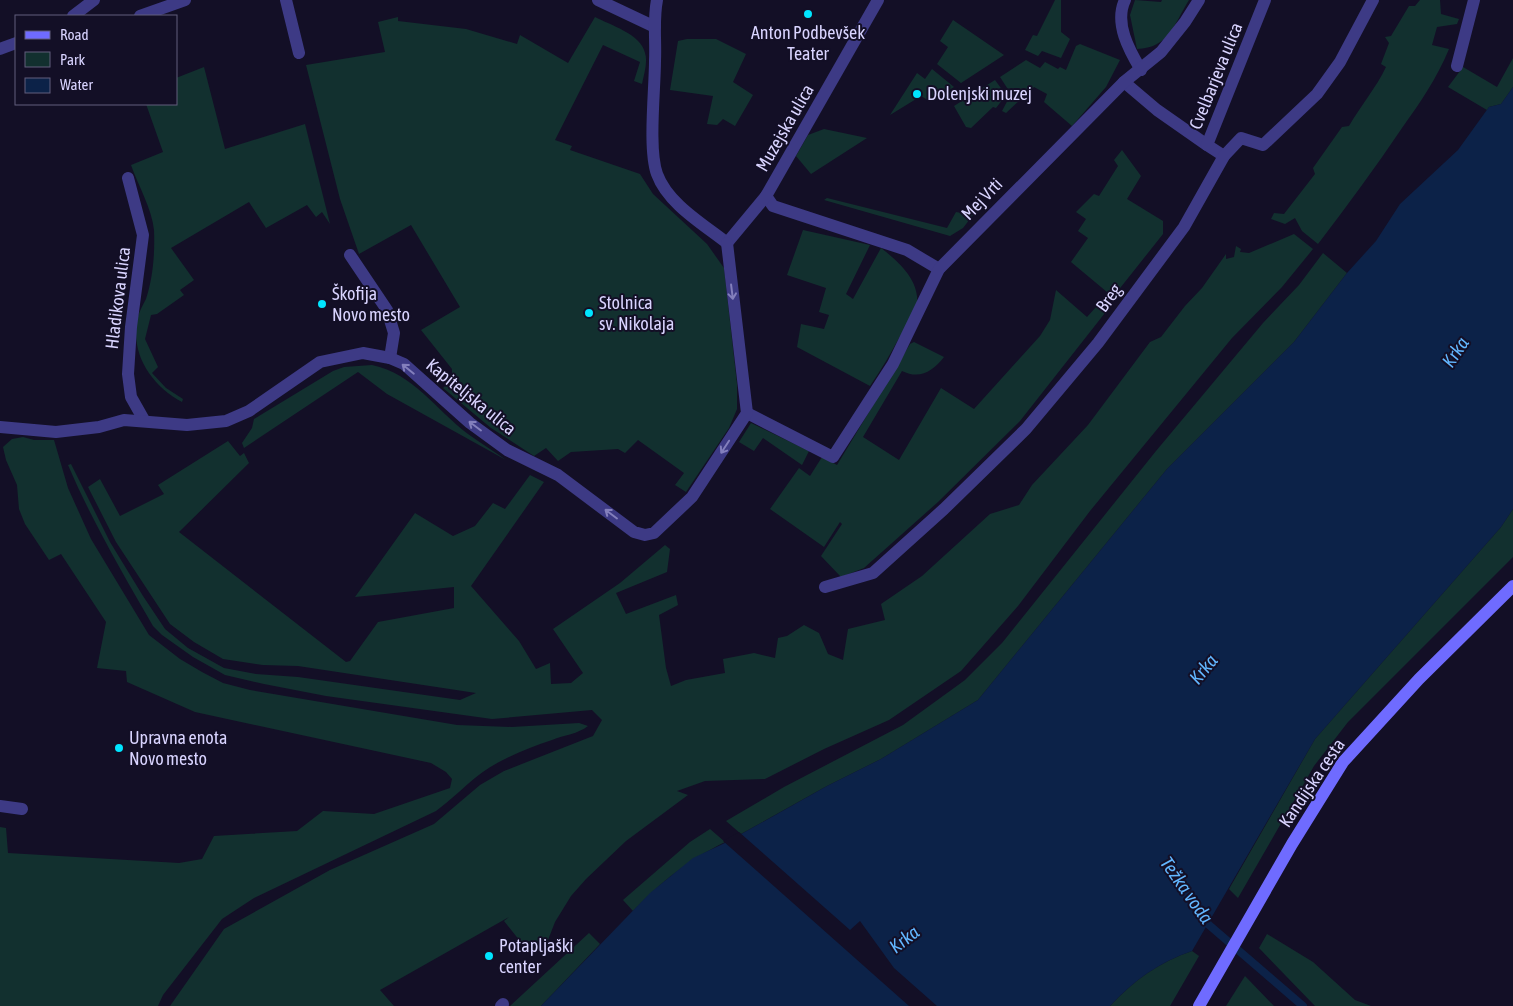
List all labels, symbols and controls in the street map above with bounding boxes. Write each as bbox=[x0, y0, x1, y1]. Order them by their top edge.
marker: Anton Podbevšek Teater bbox=[802, 8, 814, 20]
legend bbox=[15, 15, 178, 105]
street label: Cvelbarjeva ulica bbox=[1185, 19, 1246, 132]
place label: Anton Podbevšek Teater bbox=[751, 22, 865, 64]
text: Road bbox=[60, 26, 89, 43]
text: Park bbox=[60, 51, 85, 68]
text: Water bbox=[60, 76, 93, 93]
street label: Muzejska ulica bbox=[751, 80, 818, 175]
place label: Dolenjski muzej bbox=[927, 83, 1032, 104]
marker: Dolenjski muzej bbox=[911, 88, 923, 100]
street label: Mej Vrti bbox=[957, 173, 1007, 224]
street label: Hladikova ulica bbox=[101, 246, 134, 350]
street label: Breg bbox=[1091, 279, 1126, 316]
place label: Škofija Novo mesto bbox=[332, 283, 410, 325]
one-way arrow bbox=[727, 283, 737, 299]
place label: Stolnica sv. Nikolaja bbox=[599, 292, 674, 334]
marker: Škofija Novo mesto bbox=[316, 298, 328, 310]
marker: Stolnica sv. Nikolaja bbox=[583, 307, 595, 319]
water label: Krka bbox=[1437, 333, 1473, 371]
street label: Kapiteljska ulica bbox=[422, 354, 520, 439]
one-way arrow bbox=[402, 363, 415, 374]
one-way arrow bbox=[468, 421, 482, 431]
one-way arrow bbox=[719, 440, 730, 454]
one-way arrow bbox=[604, 509, 618, 519]
water label: Krka bbox=[1184, 650, 1222, 688]
place label: Upravna enota Novo mesto bbox=[129, 727, 227, 769]
street label: Kandijska cesta bbox=[1274, 734, 1349, 831]
marker: Upravna enota Novo mesto bbox=[113, 742, 125, 754]
water label: Težka voda bbox=[1156, 852, 1218, 928]
water label: Krka bbox=[885, 920, 923, 957]
place label: Potapljaški center bbox=[499, 935, 573, 977]
marker: Potapljaški center bbox=[483, 950, 495, 962]

